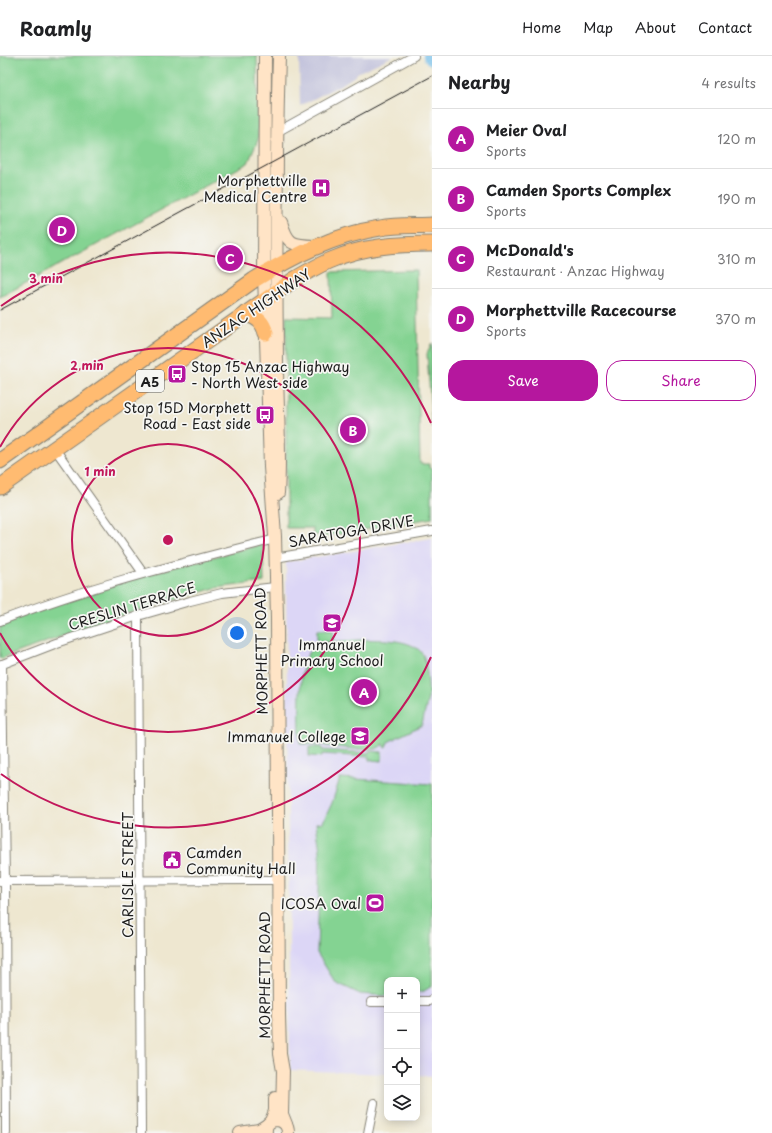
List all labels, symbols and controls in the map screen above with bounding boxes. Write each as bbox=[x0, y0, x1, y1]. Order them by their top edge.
text: Roamly bbox=[20, 14, 92, 42]
text: Home bbox=[522, 17, 561, 38]
text: Map bbox=[583, 17, 613, 38]
text: About bbox=[635, 17, 676, 38]
text: Contact bbox=[698, 17, 752, 38]
text: Nearby bbox=[448, 69, 510, 95]
text: 4 results bbox=[702, 73, 756, 92]
text: Meier Oval bbox=[486, 118, 567, 141]
text: A bbox=[456, 129, 466, 148]
text: 120 m bbox=[717, 129, 756, 148]
text: Sports bbox=[486, 141, 526, 160]
place label: Morphettville Medical Centre bbox=[204, 170, 307, 207]
hospital icon: Morphettville Medical Centre bbox=[310, 177, 332, 199]
text: Camden Sports Complex bbox=[486, 178, 671, 201]
text: B bbox=[457, 189, 465, 208]
text: 190 m bbox=[717, 189, 756, 208]
text: Sports bbox=[486, 201, 526, 220]
pin: D bbox=[49, 215, 75, 245]
text: McDonald's bbox=[486, 238, 574, 261]
pin: C bbox=[217, 243, 243, 273]
text: C bbox=[456, 249, 466, 268]
text: 310 m bbox=[717, 249, 756, 268]
text: Restaurant · Anzac Highway bbox=[486, 261, 664, 280]
street label: ANZAC HIGHWAY bbox=[197, 263, 315, 353]
text: 3 min bbox=[29, 269, 63, 287]
text: Morphettville Racecourse bbox=[486, 298, 677, 321]
text: D bbox=[456, 309, 466, 328]
text: 370 m bbox=[715, 309, 756, 328]
text: Sports bbox=[486, 321, 526, 340]
text: 2 min bbox=[70, 356, 104, 374]
place label: Stop 15 Anzac Highway - North West side bbox=[191, 356, 349, 393]
button: Save bbox=[448, 360, 598, 401]
button: Share bbox=[606, 360, 756, 401]
bus stop icon: Stop 15 Anzac Highway - North West side bbox=[166, 363, 188, 385]
road number: A5 bbox=[136, 370, 164, 392]
place label: Stop 15D Morphett Road - East side bbox=[123, 397, 251, 434]
bus stop icon: Stop 15D Morphett Road - East side bbox=[254, 404, 276, 426]
pin: B bbox=[340, 415, 366, 445]
text: 1 min bbox=[84, 462, 116, 480]
street label: SARATOGA DRIVE bbox=[287, 510, 415, 552]
centre of rings bbox=[161, 533, 175, 547]
street label: CRESLIN TERRACE bbox=[66, 577, 198, 635]
street label: MORPHETT ROAD bbox=[249, 587, 273, 715]
school or university icon: Immanuel Primary School bbox=[321, 612, 343, 634]
your location bbox=[227, 623, 247, 643]
place label: Immanuel Primary School bbox=[280, 634, 384, 671]
pin: A bbox=[351, 677, 377, 707]
school or university icon: Immanuel College bbox=[349, 725, 371, 747]
place label: Immanuel College bbox=[227, 726, 346, 747]
street label: CARLISLE STREET bbox=[117, 811, 138, 938]
place label: Camden Community Hall bbox=[186, 842, 295, 879]
public building icon: Camden Community Hall bbox=[161, 849, 183, 871]
sports icon: ICOSA Oval bbox=[364, 892, 386, 914]
place label: ICOSA Oval bbox=[281, 893, 361, 914]
street label: MORPHETT ROAD bbox=[254, 911, 275, 1039]
map controls bbox=[384, 977, 420, 1121]
button: + bbox=[384, 977, 420, 1013]
button: − bbox=[384, 1013, 420, 1049]
button: locate bbox=[384, 1049, 420, 1085]
button: layers bbox=[384, 1085, 420, 1121]

